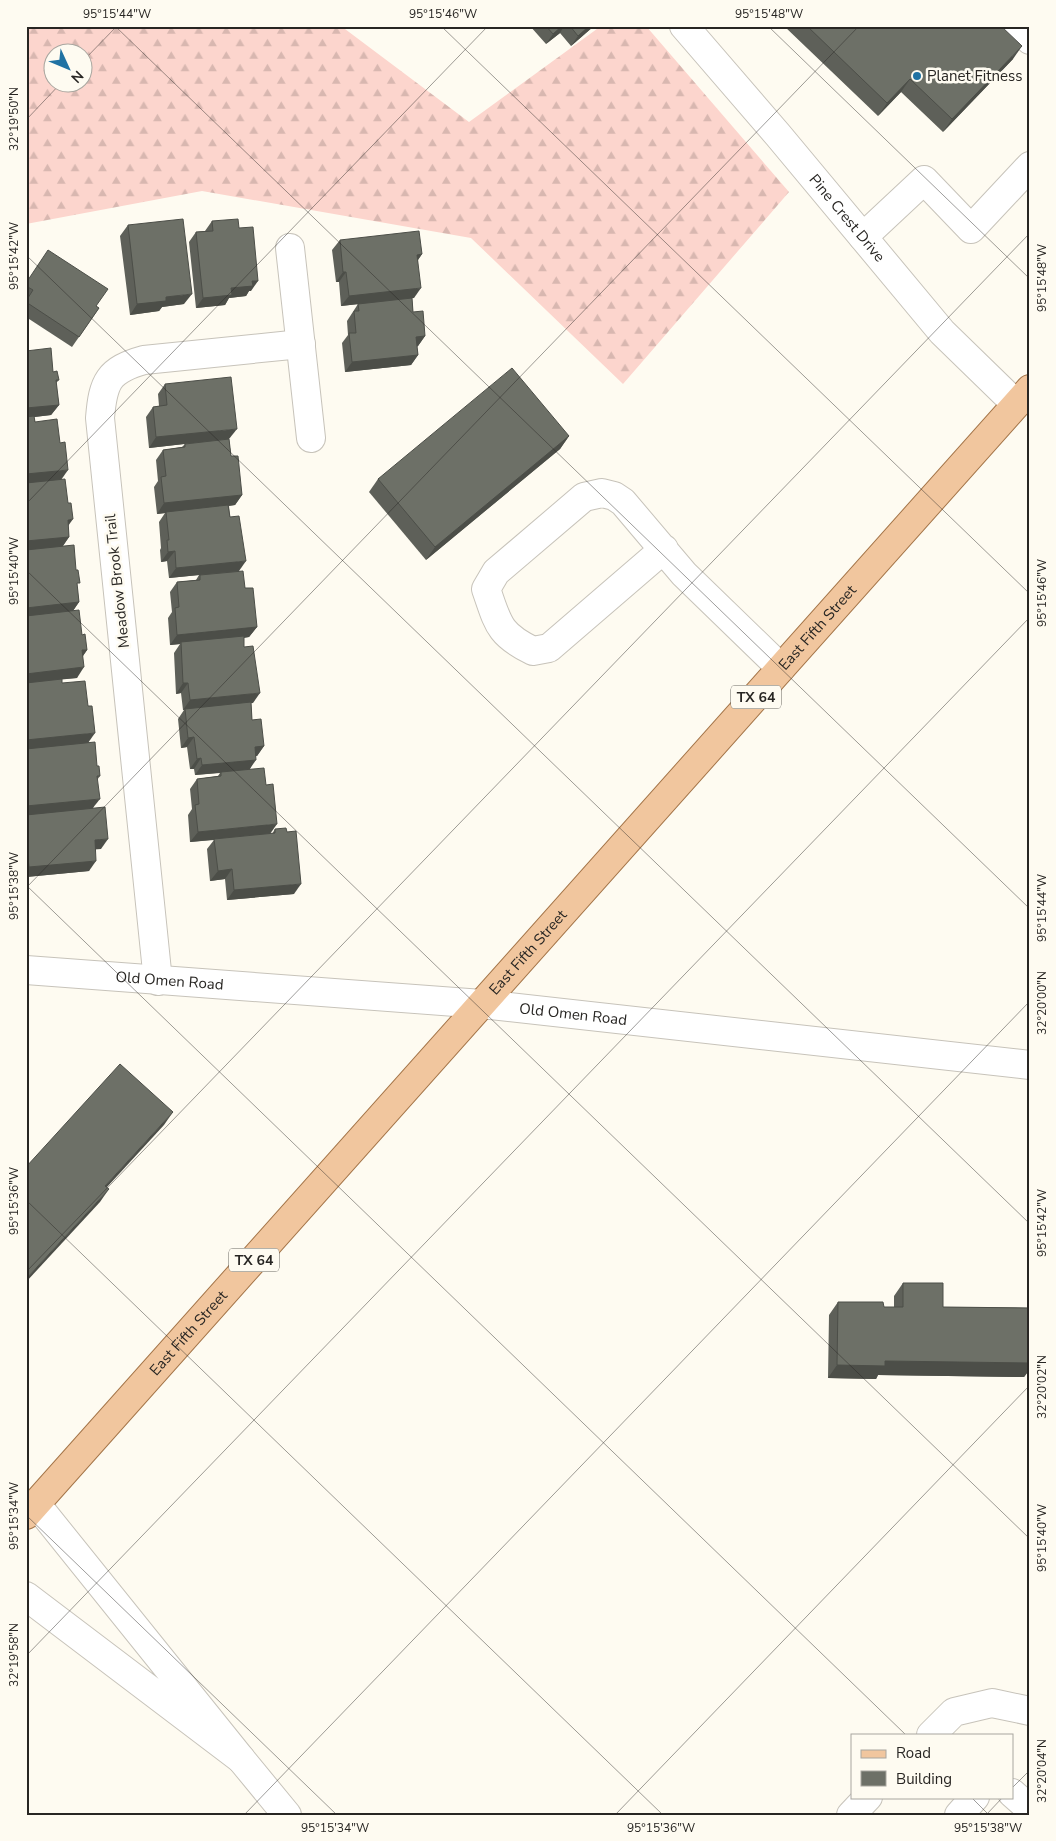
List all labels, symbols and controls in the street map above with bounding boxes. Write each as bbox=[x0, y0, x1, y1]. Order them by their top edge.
text: 95°15'44"W bbox=[83, 6, 151, 22]
text: 95°15'46"W bbox=[409, 6, 477, 22]
text: 95°15'48"W bbox=[735, 6, 803, 22]
north arrow bbox=[42, 42, 92, 92]
text: N bbox=[67, 66, 87, 87]
place label: Planet Fitness bbox=[927, 66, 1022, 86]
marker: Planet Fitness bbox=[911, 70, 923, 82]
text: 32°19'50"N bbox=[6, 87, 22, 151]
street label: Pine Crest Drive bbox=[805, 170, 890, 266]
text: 95°15'42"W bbox=[6, 222, 22, 290]
text: 95°15'48"W bbox=[1034, 244, 1050, 312]
street label: Meadow Brook Trail bbox=[100, 512, 134, 649]
text: 95°15'40"W bbox=[6, 537, 22, 605]
text: 95°15'46"W bbox=[1034, 559, 1050, 627]
street label: East Fifth Street bbox=[774, 580, 861, 674]
road number: TX 64 bbox=[731, 686, 781, 709]
text: 95°15'38"W bbox=[6, 852, 22, 920]
text: 95°15'44"W bbox=[1034, 874, 1050, 942]
street label: East Fifth Street bbox=[484, 905, 572, 999]
street label: Old Omen Road bbox=[115, 967, 224, 995]
text: 32°20'00"N bbox=[1034, 971, 1050, 1035]
street label: Old Omen Road bbox=[518, 998, 628, 1030]
text: 95°15'36"W bbox=[6, 1167, 22, 1235]
text: 95°15'42"W bbox=[1034, 1189, 1050, 1257]
road number: TX 64 bbox=[229, 1248, 279, 1272]
street label: East Fifth Street bbox=[145, 1285, 232, 1380]
text: 32°20'02"N bbox=[1034, 1355, 1050, 1419]
text: 95°15'34"W bbox=[6, 1482, 22, 1550]
text: 95°15'40"W bbox=[1034, 1504, 1050, 1572]
text: 32°19'58"N bbox=[6, 1623, 22, 1687]
legend bbox=[851, 1734, 1014, 1798]
text: 32°20'04"N bbox=[1034, 1739, 1050, 1803]
text: Road bbox=[896, 1743, 931, 1763]
text: Building bbox=[896, 1769, 952, 1789]
text: 95°15'34"W bbox=[301, 1820, 369, 1836]
text: 95°15'36"W bbox=[627, 1820, 695, 1836]
text: 95°15'38"W bbox=[954, 1820, 1022, 1836]

